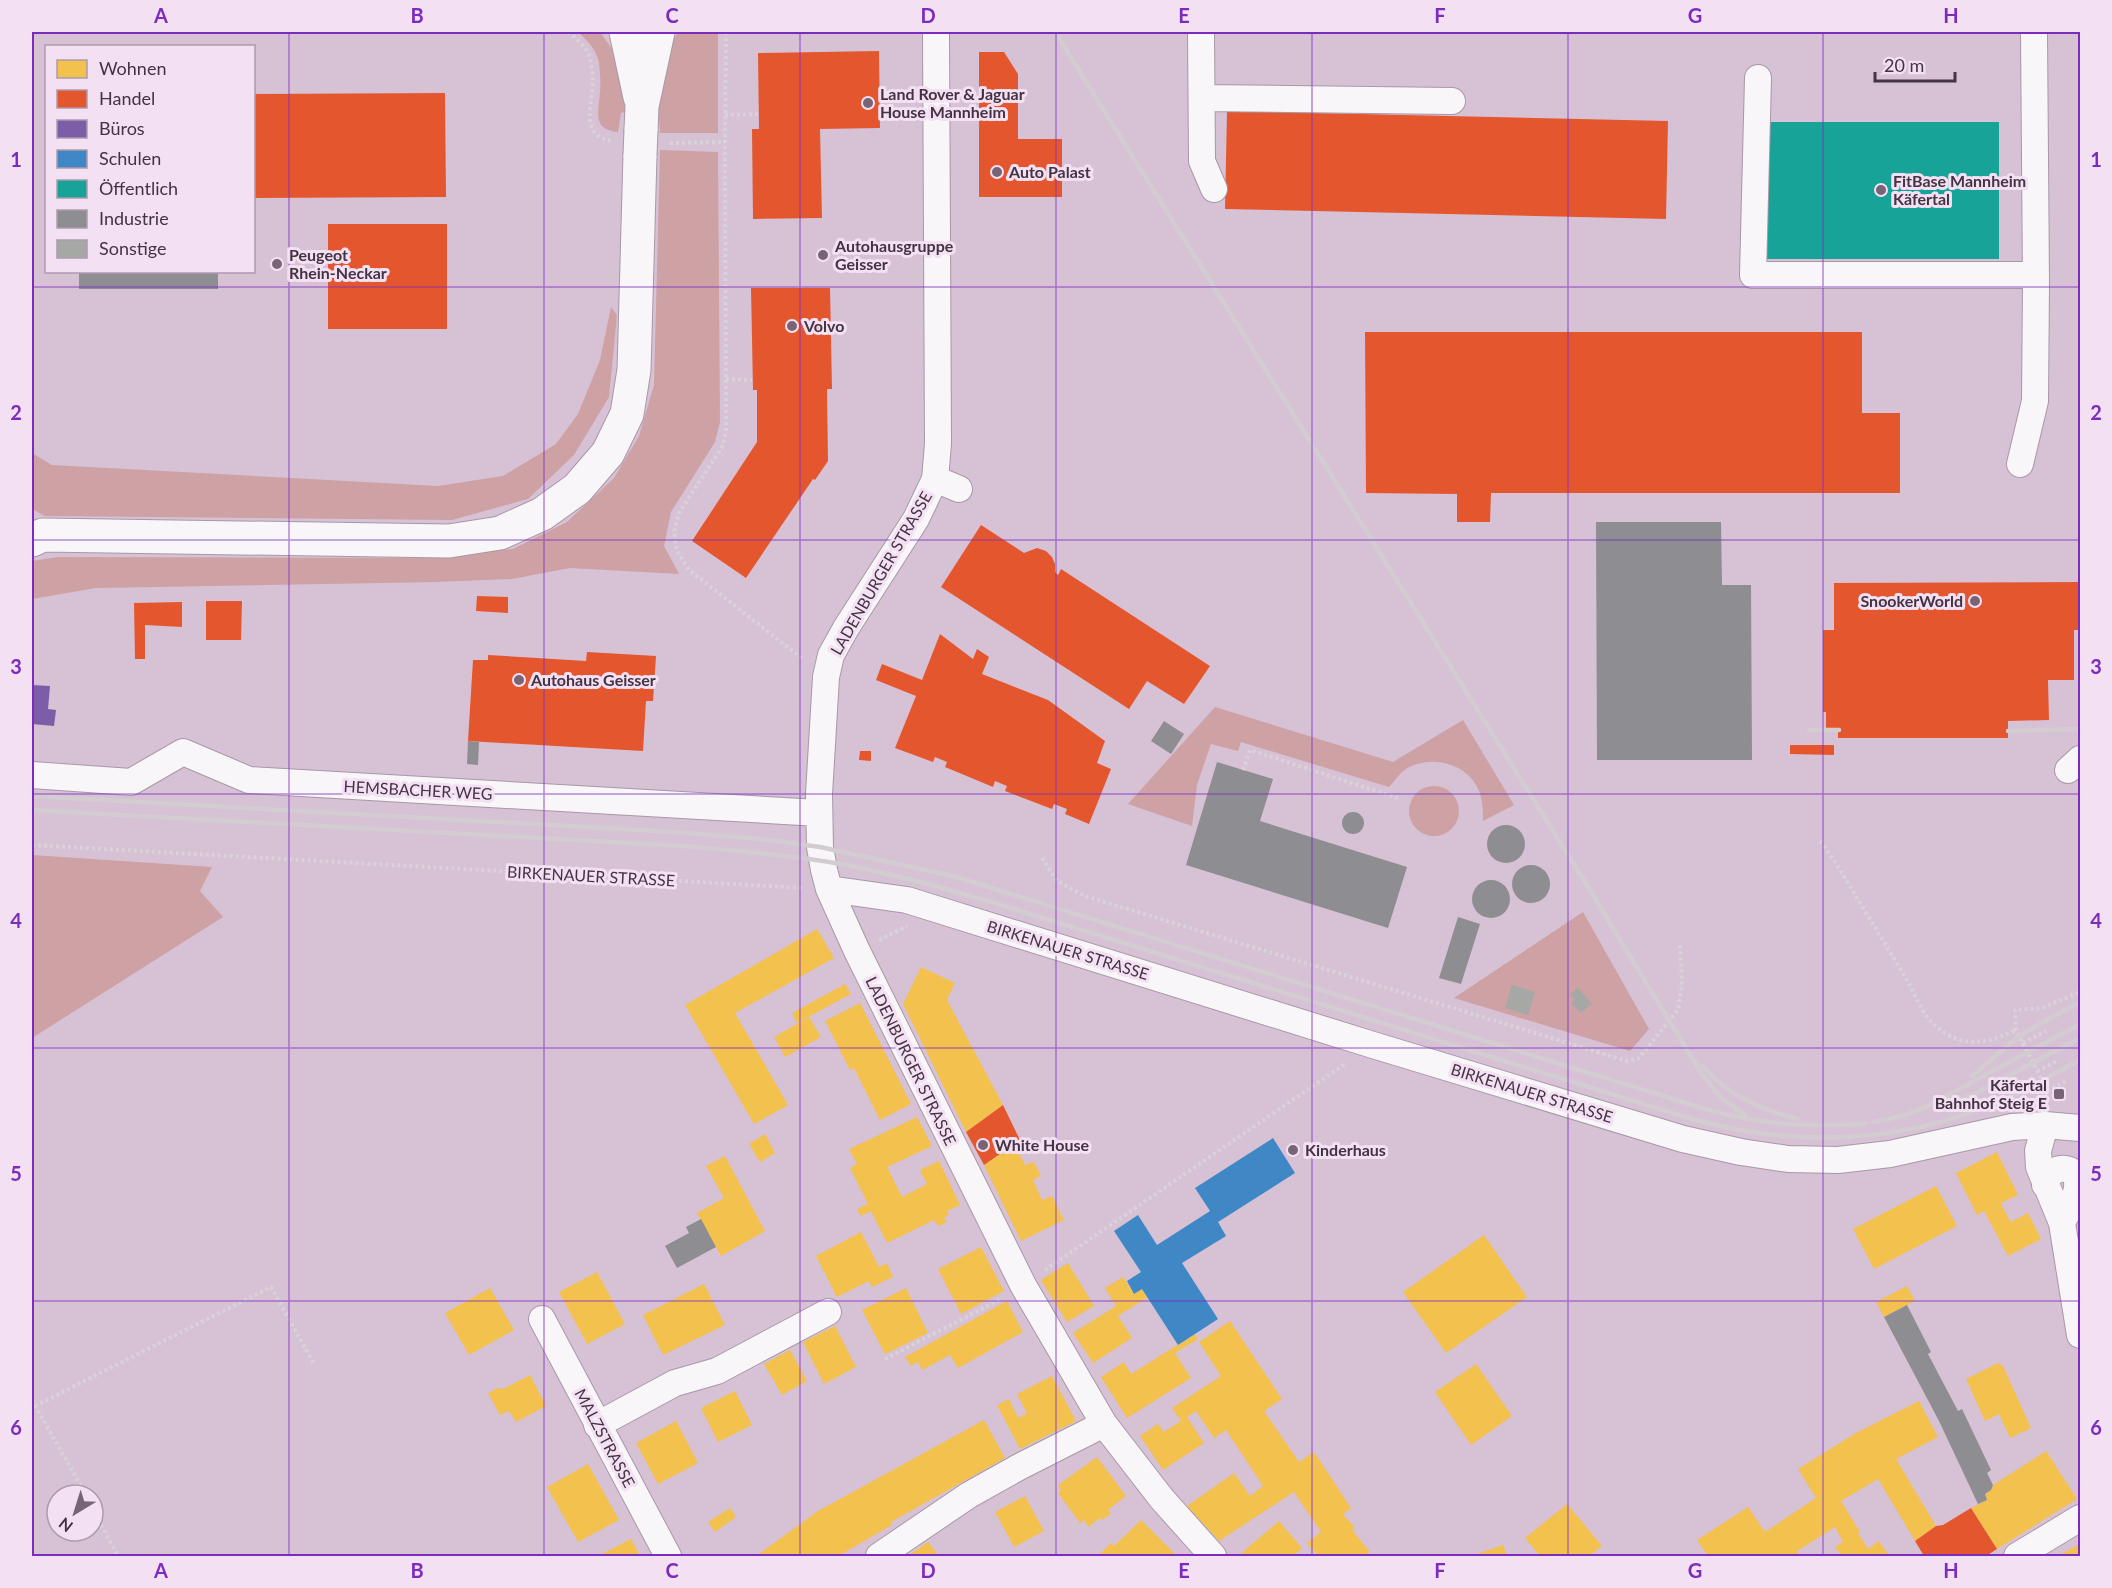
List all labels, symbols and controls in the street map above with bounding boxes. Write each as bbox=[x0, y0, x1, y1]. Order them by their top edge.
text: A bbox=[153, 3, 168, 27]
text: B bbox=[410, 3, 424, 27]
text: C bbox=[665, 3, 679, 27]
text: D bbox=[920, 3, 936, 27]
text: E bbox=[1178, 3, 1190, 27]
text: F bbox=[1434, 3, 1446, 27]
text: G bbox=[1688, 3, 1702, 27]
text: H bbox=[1943, 3, 1959, 27]
legend bbox=[45, 45, 255, 273]
scale bar bbox=[1875, 45, 1954, 83]
text: 20 m bbox=[1884, 54, 1924, 76]
text: Wohnen bbox=[99, 57, 166, 79]
place label: Land Rover & Jaguar House Mannheim bbox=[880, 84, 1025, 121]
text: Handel bbox=[99, 87, 155, 109]
marker: Land Rover & Jaguar House Mannheim bbox=[861, 96, 875, 110]
text: Büros bbox=[99, 117, 145, 139]
text: 1 bbox=[10, 147, 22, 171]
text: Schulen bbox=[99, 147, 161, 169]
text: 1 bbox=[2090, 147, 2102, 171]
place label: Auto Palast bbox=[1008, 162, 1091, 181]
marker: Auto Palast bbox=[990, 165, 1004, 179]
place label: FitBase Mannheim Käfertal bbox=[1893, 171, 2026, 208]
text: Öffentlich bbox=[99, 177, 178, 199]
marker: FitBase Mannheim Käfertal bbox=[1874, 183, 1888, 197]
text: Industrie bbox=[99, 207, 169, 229]
place label: Autohausgruppe Geisser bbox=[834, 236, 954, 273]
text: Sonstige bbox=[99, 237, 167, 259]
place label: Peugeot Rhein-Neckar bbox=[289, 245, 387, 282]
marker: Autohausgruppe Geisser bbox=[816, 248, 830, 262]
marker: Peugeot Rhein-Neckar bbox=[270, 257, 284, 271]
place label: Volvo bbox=[803, 316, 844, 335]
marker: Volvo bbox=[785, 319, 799, 333]
text: 2 bbox=[10, 400, 22, 424]
text: 2 bbox=[2090, 400, 2102, 424]
street label: LADENBURGER STRASSE bbox=[826, 488, 935, 658]
place label: SnookerWorld bbox=[1861, 591, 1963, 610]
marker: SnookerWorld bbox=[1968, 594, 1982, 608]
text: 3 bbox=[10, 654, 22, 678]
text: 3 bbox=[2090, 654, 2102, 678]
place label: Autohaus Geisser bbox=[530, 670, 656, 689]
marker: Autohaus Geisser bbox=[512, 673, 526, 687]
street label: HEMSBACHER WEG bbox=[343, 776, 493, 803]
street label: BIRKENAUER STRASSE bbox=[507, 862, 676, 889]
text: 4 bbox=[10, 908, 22, 932]
text: 4 bbox=[2090, 908, 2102, 932]
street label: BIRKENAUER STRASSE bbox=[985, 916, 1151, 983]
street label: LADENBURGER STRASSE bbox=[862, 973, 961, 1148]
street label: BIRKENAUER STRASSE bbox=[1449, 1059, 1615, 1126]
place label: Käfertal Bahnhof Steig E bbox=[1935, 1075, 2047, 1112]
marker: Käfertal Bahnhof Steig E bbox=[2052, 1087, 2066, 1101]
place label: White House bbox=[995, 1135, 1089, 1154]
marker: White House bbox=[976, 1138, 990, 1152]
place label: Kinderhaus bbox=[1305, 1140, 1386, 1159]
marker: Kinderhaus bbox=[1286, 1143, 1300, 1157]
text: 5 bbox=[10, 1161, 22, 1185]
text: 5 bbox=[2090, 1161, 2102, 1185]
street label: MALZSTRASSE bbox=[571, 1385, 639, 1490]
text: 6 bbox=[10, 1415, 22, 1439]
text: 6 bbox=[2090, 1415, 2102, 1439]
north arrow bbox=[45, 1483, 105, 1543]
text: N bbox=[55, 1514, 76, 1536]
text: A bbox=[153, 1558, 168, 1582]
text: B bbox=[410, 1558, 424, 1582]
text: C bbox=[665, 1558, 679, 1582]
text: D bbox=[920, 1558, 936, 1582]
text: E bbox=[1178, 1558, 1190, 1582]
text: F bbox=[1434, 1558, 1446, 1582]
text: G bbox=[1688, 1558, 1702, 1582]
text: H bbox=[1943, 1558, 1959, 1582]

